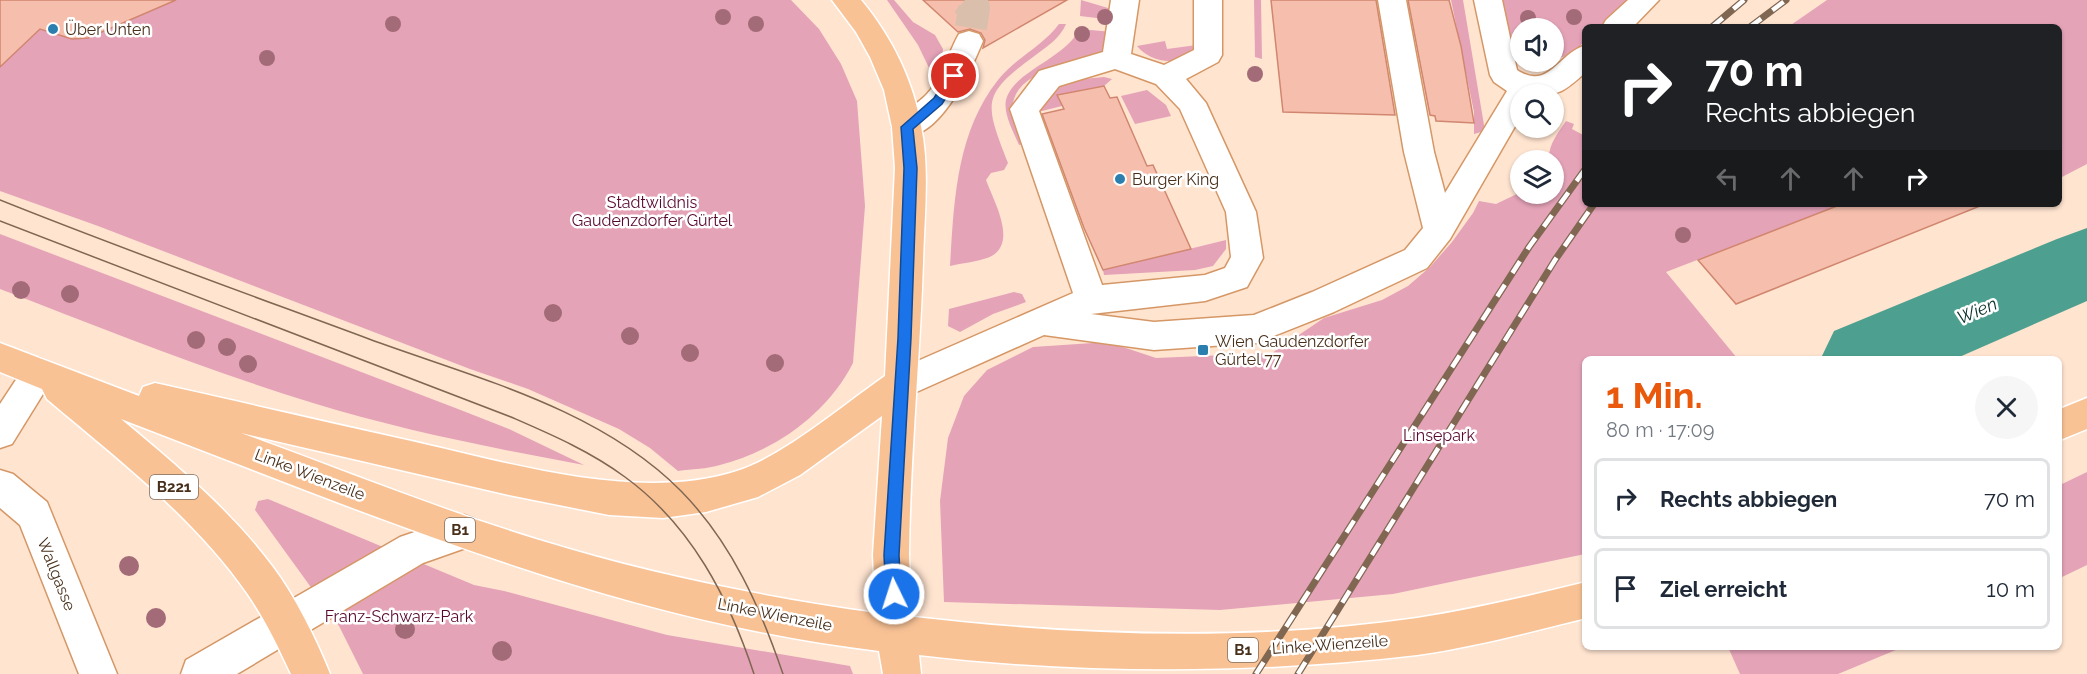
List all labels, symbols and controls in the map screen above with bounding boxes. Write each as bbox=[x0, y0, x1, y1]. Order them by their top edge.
map controls bbox=[1510, 18, 1564, 204]
button: sound bbox=[1510, 18, 1564, 72]
place label: Über Unten bbox=[65, 19, 151, 39]
marker: Über Unten bbox=[46, 22, 60, 36]
text: 70 m bbox=[1705, 47, 1804, 96]
icon: right bbox=[1606, 48, 1684, 126]
pin bbox=[928, 50, 979, 101]
icon: arrive bbox=[937, 59, 970, 92]
button: search bbox=[1510, 84, 1564, 138]
text: Rechts abbiegen bbox=[1705, 97, 1915, 128]
button: layers bbox=[1510, 150, 1564, 204]
icon: left bbox=[1711, 162, 1744, 195]
icon: ahead bbox=[1774, 162, 1807, 195]
icon: ahead bbox=[1837, 162, 1870, 195]
icon: right bbox=[1900, 162, 1933, 195]
place label: Burger King bbox=[1132, 170, 1219, 189]
marker: Burger King bbox=[1113, 172, 1127, 186]
park label: Stadtwildnis Gaudenzdorfer Gürtel bbox=[572, 193, 733, 230]
water label: Wien bbox=[1954, 293, 2000, 328]
place label: Wien Gaudenzdorfer Gürtel 77 bbox=[1215, 332, 1370, 369]
marker: Wien Gaudenzdorfer Gürtel 77 bbox=[1196, 343, 1210, 357]
text: 1 Min. bbox=[1606, 374, 1703, 416]
button: close bbox=[1975, 376, 2038, 439]
text: 80 m · 17:09 bbox=[1606, 418, 1714, 442]
park label: Linsepark bbox=[1403, 426, 1475, 445]
street label: Linke Wienzeile bbox=[252, 445, 368, 504]
road number: B221 bbox=[150, 475, 198, 499]
icon: right bbox=[1609, 482, 1642, 515]
text: Rechts abbiegen bbox=[1660, 486, 1837, 512]
text: 70 m bbox=[1984, 486, 2035, 512]
road number: B1 bbox=[445, 518, 475, 542]
street label: Wallgasse bbox=[33, 535, 80, 613]
position arrow bbox=[862, 562, 926, 626]
icon: arrive bbox=[1609, 572, 1642, 605]
text: Ziel erreicht bbox=[1660, 576, 1787, 602]
text: 10 m bbox=[1986, 576, 2035, 602]
street label: Linke Wienzeile bbox=[716, 594, 834, 635]
park label: Franz-Schwarz-Park bbox=[325, 607, 474, 626]
street label: Linke Wienzeile bbox=[1271, 631, 1389, 658]
road number: B1 bbox=[1228, 638, 1258, 662]

